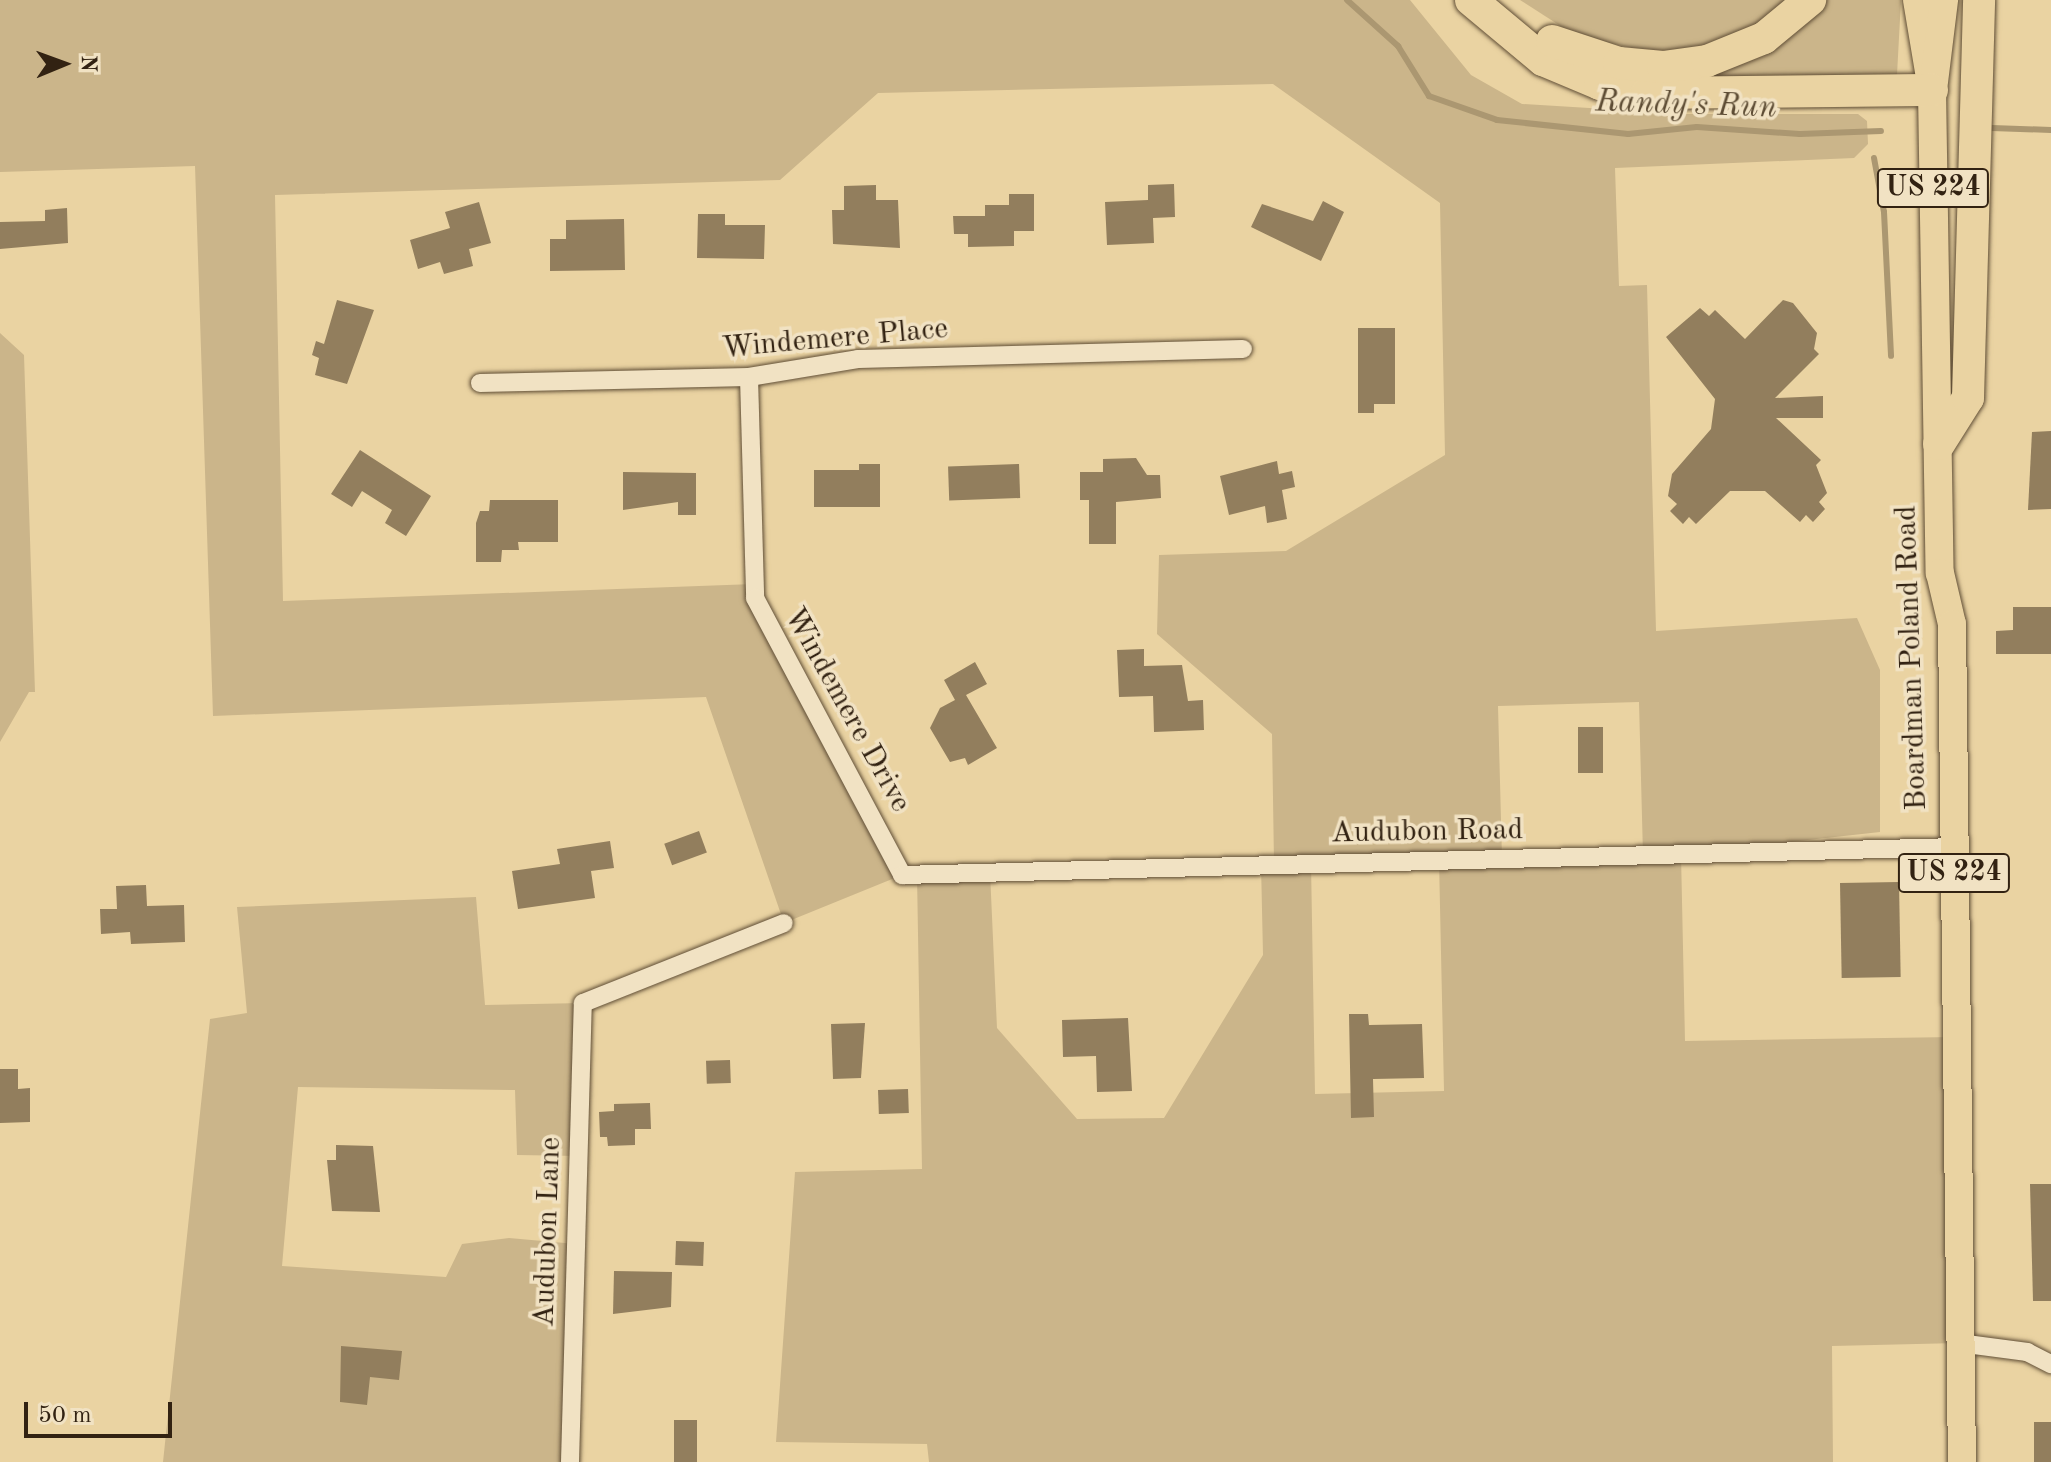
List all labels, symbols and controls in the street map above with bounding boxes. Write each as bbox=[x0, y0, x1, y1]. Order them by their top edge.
north arrow bbox=[24, 24, 104, 104]
text: N bbox=[77, 55, 99, 72]
water label: Randy's Run bbox=[1595, 84, 1777, 128]
road number: US 224 bbox=[1875, 164, 1991, 212]
street label: Windemere Place bbox=[720, 311, 950, 367]
street label: Boardman Poland Road bbox=[1889, 505, 1935, 811]
street label: Windemere Drive bbox=[776, 601, 918, 819]
street label: Audubon Road bbox=[1331, 812, 1523, 852]
road number: US 224 bbox=[1896, 849, 2012, 897]
street label: Audubon Lane bbox=[527, 1136, 569, 1328]
scale bar bbox=[28, 1386, 176, 1436]
text: 50 m bbox=[38, 1404, 92, 1428]

